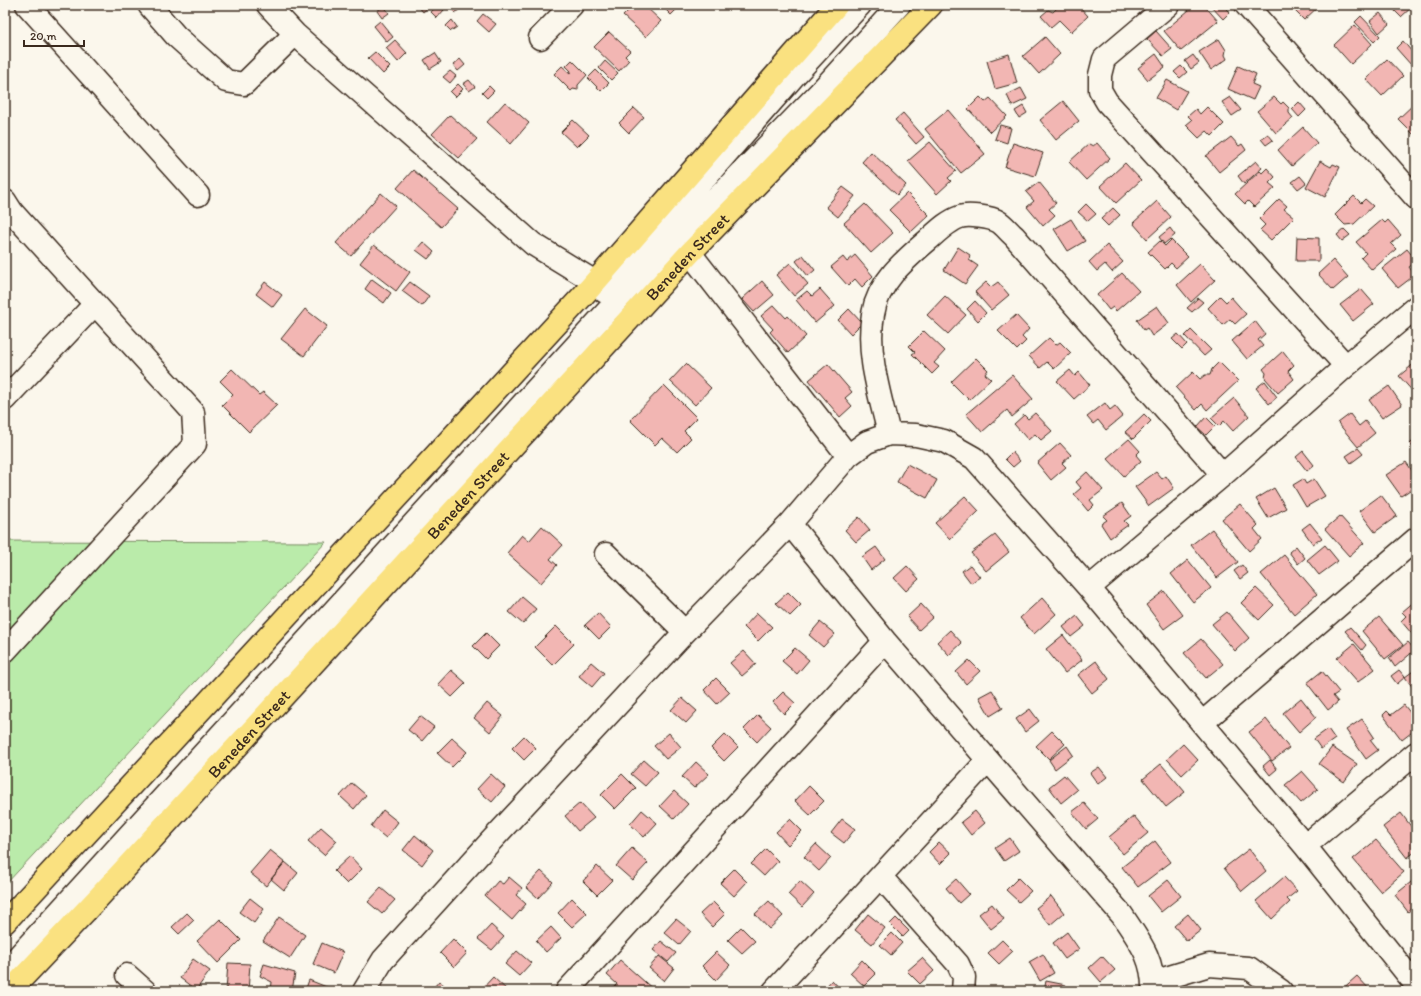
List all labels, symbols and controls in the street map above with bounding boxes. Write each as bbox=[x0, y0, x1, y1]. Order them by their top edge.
scale bar bbox=[24, 22, 84, 48]
text: 20 m bbox=[30, 29, 57, 43]
street label: Beneden Street bbox=[642, 209, 733, 305]
street label: Beneden Street bbox=[422, 447, 513, 543]
street label: Beneden Street bbox=[203, 686, 294, 782]

